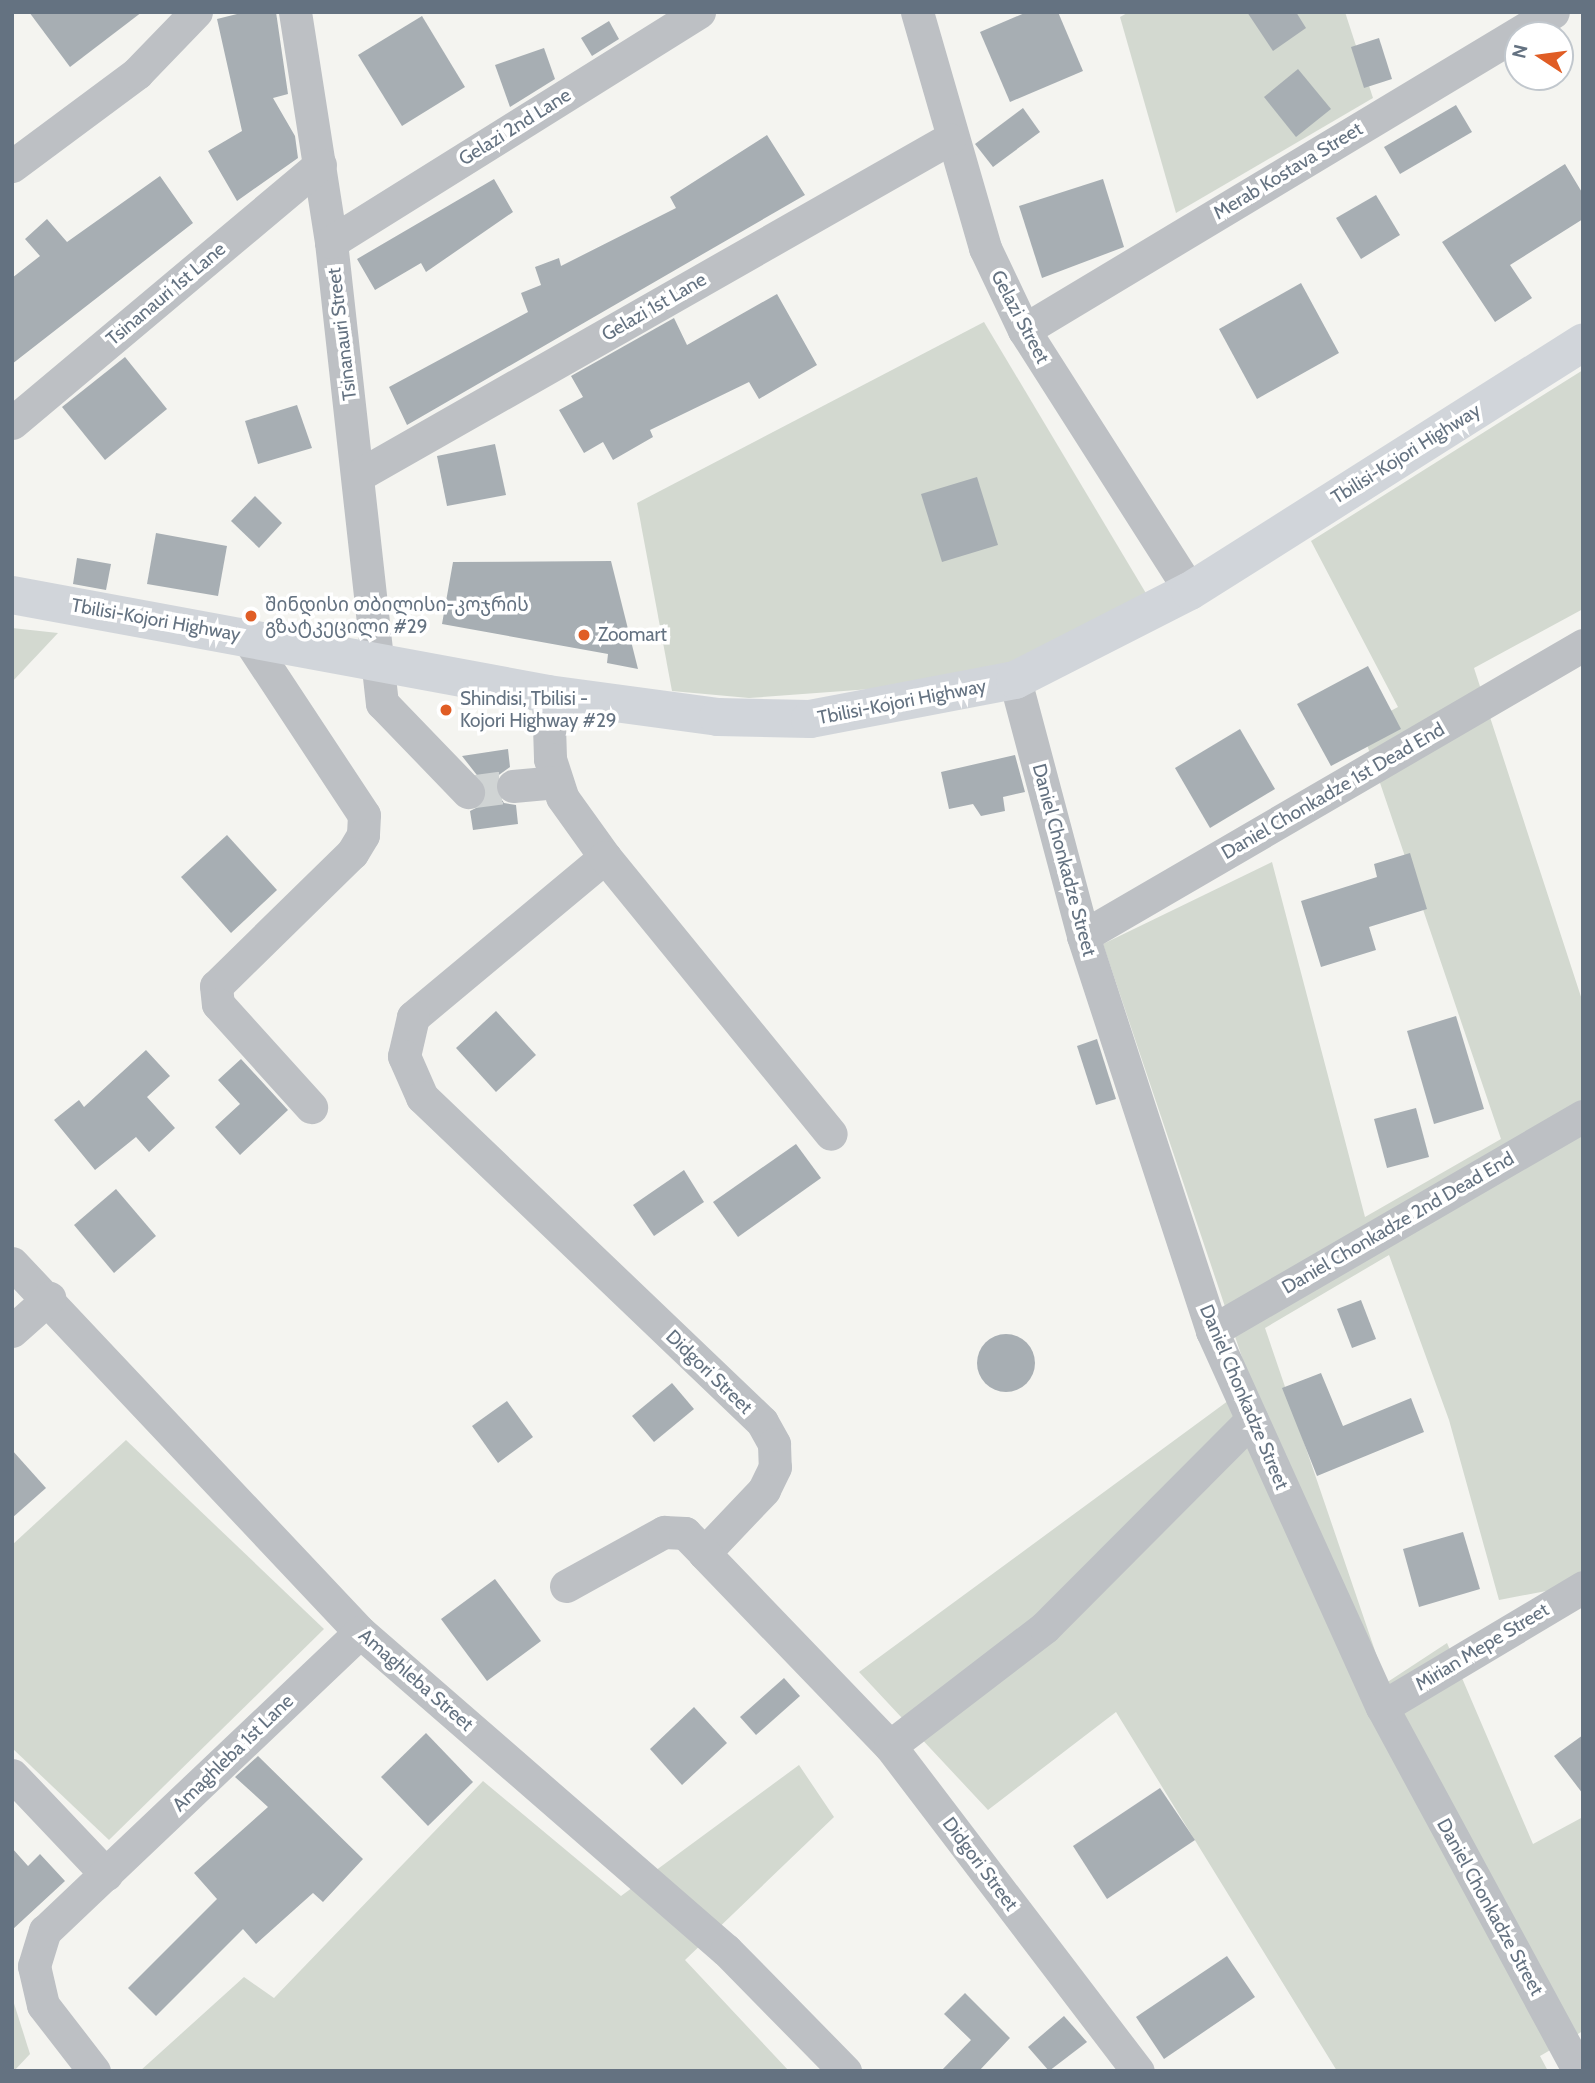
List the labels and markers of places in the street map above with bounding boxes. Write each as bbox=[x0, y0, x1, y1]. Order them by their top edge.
place label: შინდისი თბილისი-კოჯრის გზატკეცილი #29 bbox=[265, 594, 529, 638]
marker: შინდისი თბილისი-კოჯრის გზატკეცილი #29 bbox=[243, 608, 259, 624]
place label: Zoomart bbox=[598, 624, 667, 646]
marker: Zoomart bbox=[576, 627, 592, 643]
place label: Shindisi, Tbilisi - Kojori Highway #29 bbox=[460, 688, 617, 732]
marker: Shindisi, Tbilisi - Kojori Highway #29 bbox=[438, 702, 454, 718]

